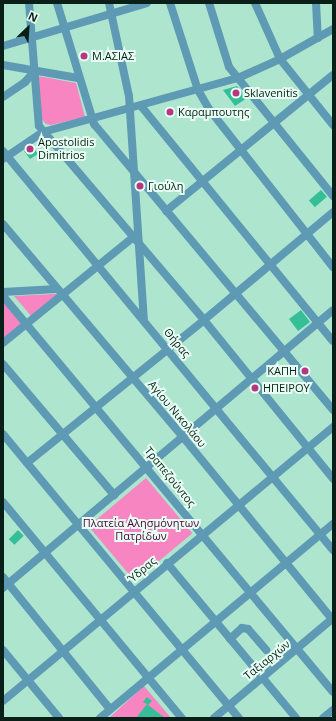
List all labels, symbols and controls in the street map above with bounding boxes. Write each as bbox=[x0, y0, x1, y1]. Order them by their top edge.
north arrow bbox=[8, 8, 48, 48]
text: N bbox=[26, 8, 41, 25]
place label: Μ.ΑΣΙΑΣ bbox=[92, 49, 134, 63]
marker: Μ.ΑΣΙΑΣ bbox=[79, 51, 89, 61]
place label: Sklavenitis bbox=[244, 86, 298, 100]
marker: Sklavenitis bbox=[231, 88, 241, 98]
place label: Καραμπουτης bbox=[178, 105, 249, 119]
marker: Καραμπουτης bbox=[165, 107, 175, 117]
place label: Apostolidis Dimitrios bbox=[38, 136, 94, 162]
marker: Apostolidis Dimitrios bbox=[25, 144, 35, 154]
place label: Γιούλη bbox=[148, 179, 183, 193]
marker: Γιούλη bbox=[135, 181, 145, 191]
street label: Θήρας bbox=[161, 326, 193, 360]
place label: ΚΑΠΗ bbox=[267, 364, 297, 378]
marker: ΚΑΠΗ bbox=[300, 366, 310, 376]
street label: Αγίου Νικολάου bbox=[145, 378, 209, 450]
place label: ΗΠΕΙΡΟΥ bbox=[263, 381, 310, 395]
marker: ΗΠΕΙΡΟΥ bbox=[250, 383, 260, 393]
street label: Τραπεζούντος bbox=[142, 444, 198, 510]
park label: Πλατεία Αλησμόνητων Πατρίδων bbox=[83, 517, 199, 543]
street label: Ύδρας bbox=[125, 554, 159, 586]
street label: Ταξιαρχών bbox=[241, 637, 293, 683]

